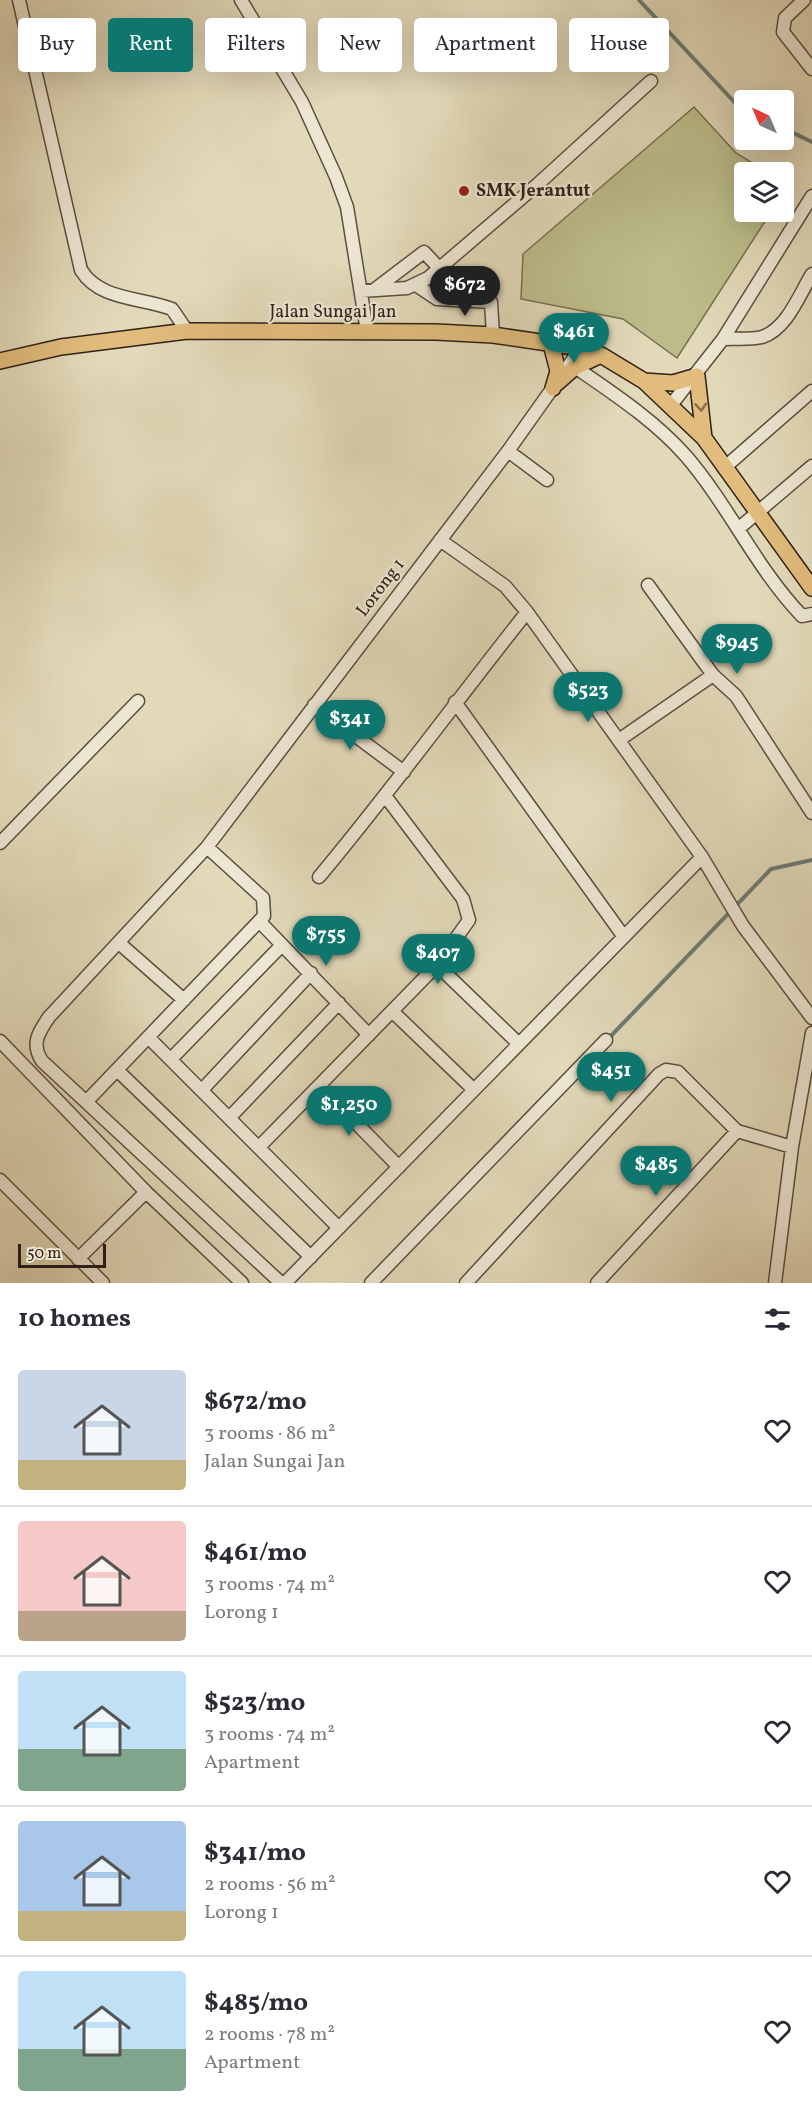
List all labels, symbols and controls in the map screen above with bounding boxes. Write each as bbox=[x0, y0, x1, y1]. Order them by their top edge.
chip: Buy bbox=[18, 18, 96, 72]
chip: Rent bbox=[108, 18, 193, 72]
chip: Filters bbox=[205, 18, 306, 72]
chip: New bbox=[318, 18, 402, 72]
chip: Apartment bbox=[414, 18, 557, 72]
chip: House bbox=[569, 18, 669, 72]
north arrow bbox=[734, 90, 794, 150]
map controls bbox=[734, 90, 794, 222]
button: layers bbox=[734, 162, 794, 222]
place label: SMK Jerantut bbox=[476, 179, 591, 204]
marker: SMK Jerantut bbox=[457, 184, 471, 198]
pin: $672 bbox=[429, 266, 501, 317]
text: $672 bbox=[444, 271, 486, 299]
street label: Jalan Sungai Jan bbox=[269, 300, 397, 325]
pin: $461 bbox=[538, 313, 610, 364]
text: $461 bbox=[553, 318, 595, 346]
one-way arrow bbox=[694, 402, 707, 411]
street label: Lorong 1 bbox=[351, 554, 411, 622]
pin: $945 bbox=[701, 624, 773, 675]
text: $945 bbox=[715, 629, 759, 657]
pin: $523 bbox=[552, 672, 624, 723]
text: $523 bbox=[567, 677, 609, 705]
pin: $341 bbox=[314, 700, 386, 751]
text: $341 bbox=[329, 705, 371, 733]
pin: $755 bbox=[290, 916, 362, 967]
text: $755 bbox=[306, 921, 346, 949]
pin: $407 bbox=[402, 934, 474, 985]
text: $407 bbox=[416, 939, 460, 967]
pin: $451 bbox=[575, 1052, 647, 1103]
text: $451 bbox=[591, 1057, 631, 1085]
pin: $1,250 bbox=[300, 1086, 398, 1137]
text: $1,250 bbox=[320, 1091, 378, 1119]
pin: $485 bbox=[620, 1146, 692, 1197]
text: $485 bbox=[634, 1151, 678, 1179]
scale bar bbox=[18, 1241, 106, 1268]
text: 50 m bbox=[27, 1243, 61, 1265]
text: 10 homes bbox=[18, 1301, 131, 1337]
icon: filters bbox=[761, 1303, 794, 1336]
text: $672/mo bbox=[204, 1384, 307, 1420]
icon: home bbox=[66, 1394, 138, 1466]
icon: heart bbox=[761, 1414, 794, 1447]
text: 3 rooms · 86 m² bbox=[204, 1420, 335, 1448]
text: Jalan Sungai Jan bbox=[204, 1448, 345, 1476]
text: $461/mo bbox=[204, 1535, 307, 1571]
icon: home bbox=[66, 1545, 138, 1617]
icon: heart bbox=[761, 1565, 794, 1598]
text: 3 rooms · 74 m² bbox=[204, 1571, 335, 1599]
text: Lorong 1 bbox=[204, 1599, 279, 1627]
text: $523/mo bbox=[204, 1685, 305, 1721]
icon: home bbox=[66, 1695, 138, 1767]
icon: heart bbox=[761, 1715, 794, 1748]
text: 3 rooms · 74 m² bbox=[204, 1721, 335, 1749]
text: Apartment bbox=[204, 1749, 300, 1777]
text: $341/mo bbox=[204, 1835, 306, 1871]
icon: home bbox=[66, 1845, 138, 1917]
icon: heart bbox=[761, 1865, 794, 1898]
text: 2 rooms · 56 m² bbox=[204, 1871, 335, 1899]
text: Lorong 1 bbox=[204, 1899, 279, 1927]
text: $485/mo bbox=[204, 1985, 308, 2021]
icon: home bbox=[66, 1995, 138, 2067]
icon: heart bbox=[761, 2015, 794, 2048]
text: 2 rooms · 78 m² bbox=[204, 2021, 335, 2049]
text: Apartment bbox=[204, 2049, 300, 2077]

